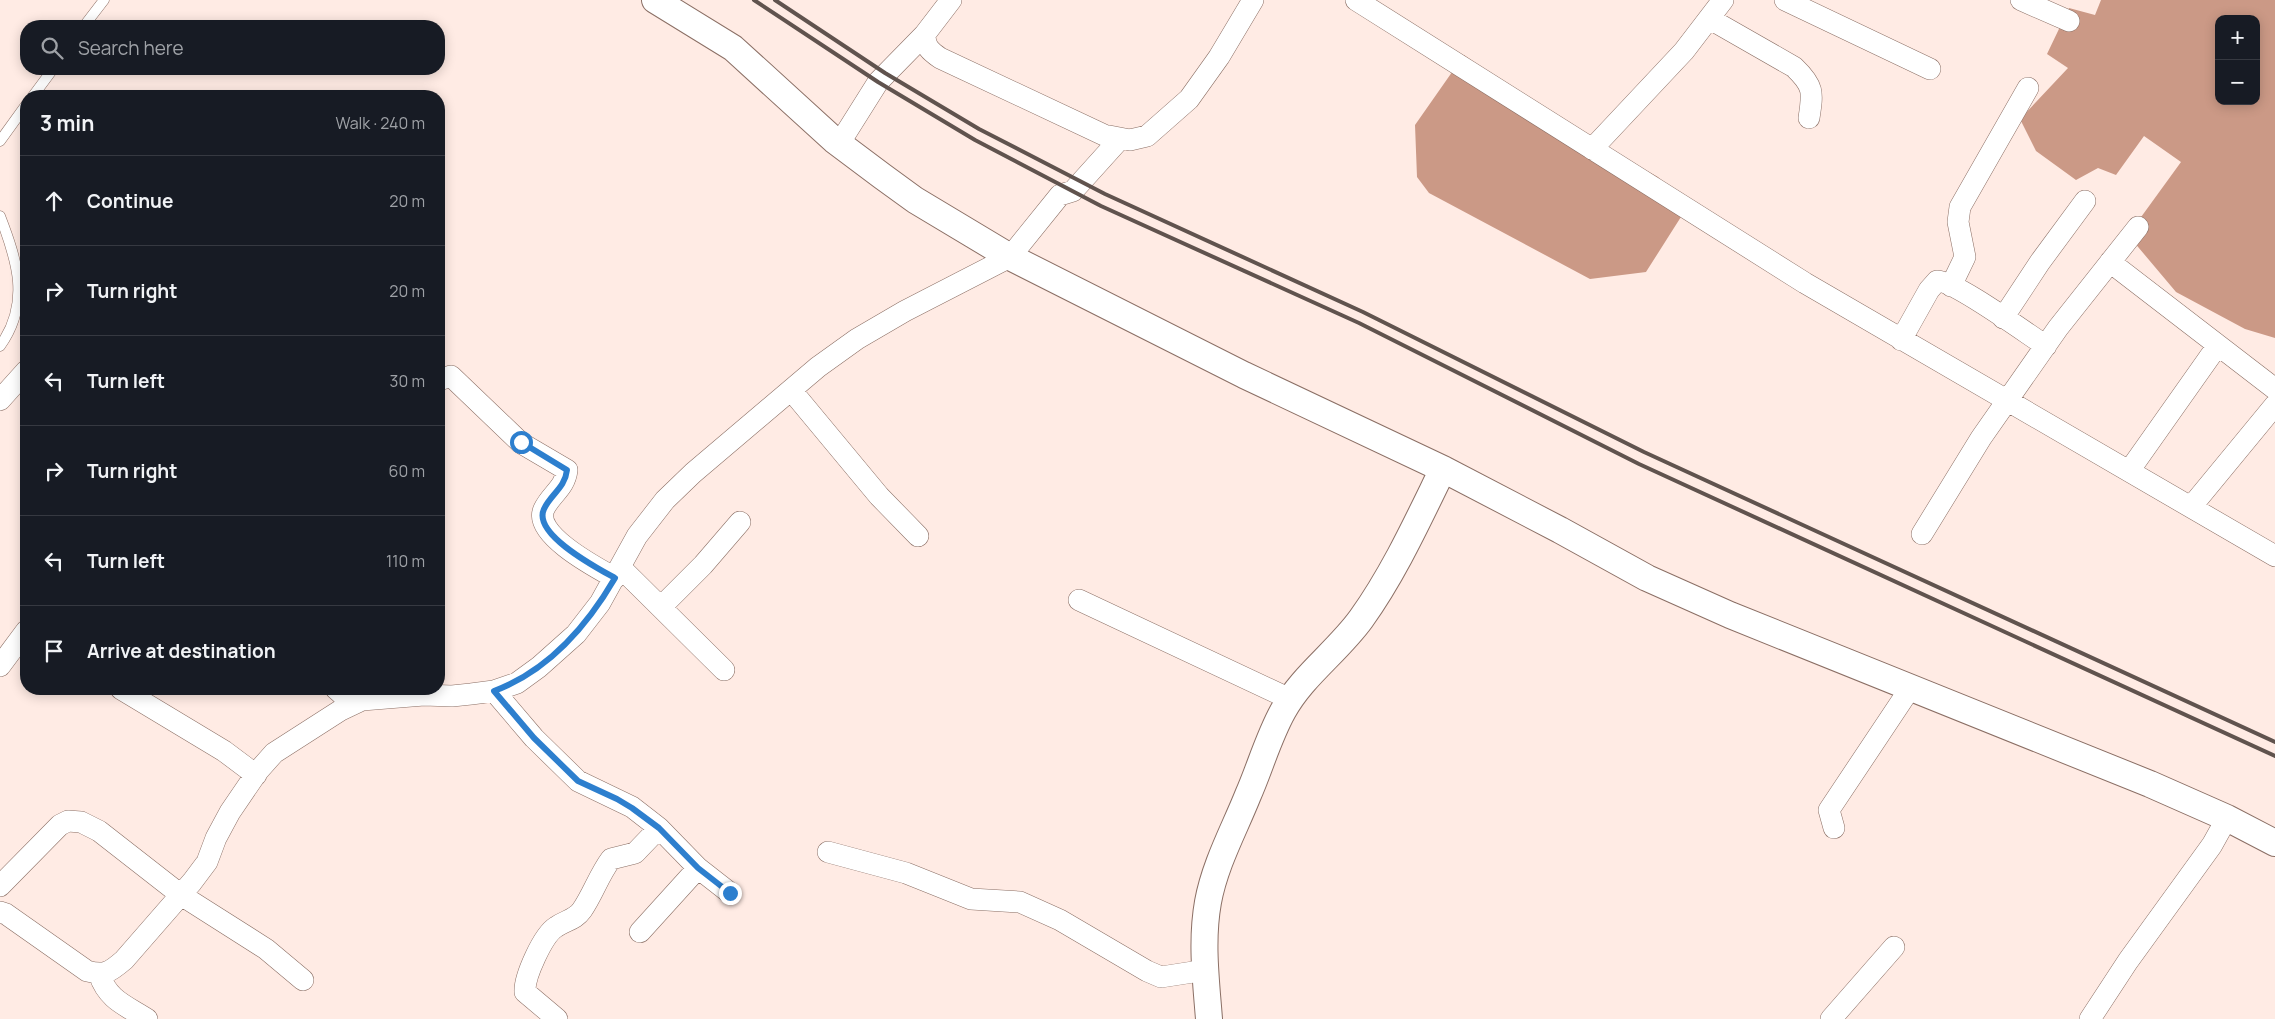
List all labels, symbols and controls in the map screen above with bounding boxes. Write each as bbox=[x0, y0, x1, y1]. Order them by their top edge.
map controls bbox=[2215, 15, 2260, 105]
button: + bbox=[2215, 15, 2260, 60]
search box bbox=[20, 20, 445, 75]
icon: search bbox=[38, 34, 66, 62]
text: Search here bbox=[78, 35, 184, 61]
button: − bbox=[2215, 60, 2260, 105]
text: 3 min bbox=[40, 109, 94, 137]
text: Walk · 240 m bbox=[335, 112, 425, 134]
icon: ahead bbox=[40, 187, 68, 215]
text: Continue bbox=[87, 188, 173, 214]
text: 20 m bbox=[389, 190, 425, 212]
icon: right bbox=[40, 277, 68, 305]
text: Turn right bbox=[87, 278, 177, 304]
text: 20 m bbox=[389, 280, 425, 302]
icon: left bbox=[40, 367, 68, 395]
text: Turn left bbox=[87, 368, 165, 394]
text: 30 m bbox=[390, 370, 425, 392]
route start bbox=[510, 431, 533, 454]
icon: right bbox=[40, 457, 68, 485]
text: Turn right bbox=[87, 458, 177, 484]
text: 60 m bbox=[389, 460, 425, 482]
icon: left bbox=[40, 547, 68, 575]
text: Turn left bbox=[87, 548, 165, 574]
text: 110 m bbox=[386, 550, 425, 572]
icon: arrive bbox=[40, 637, 68, 665]
text: Arrive at destination bbox=[87, 638, 276, 664]
route end bbox=[719, 882, 742, 905]

